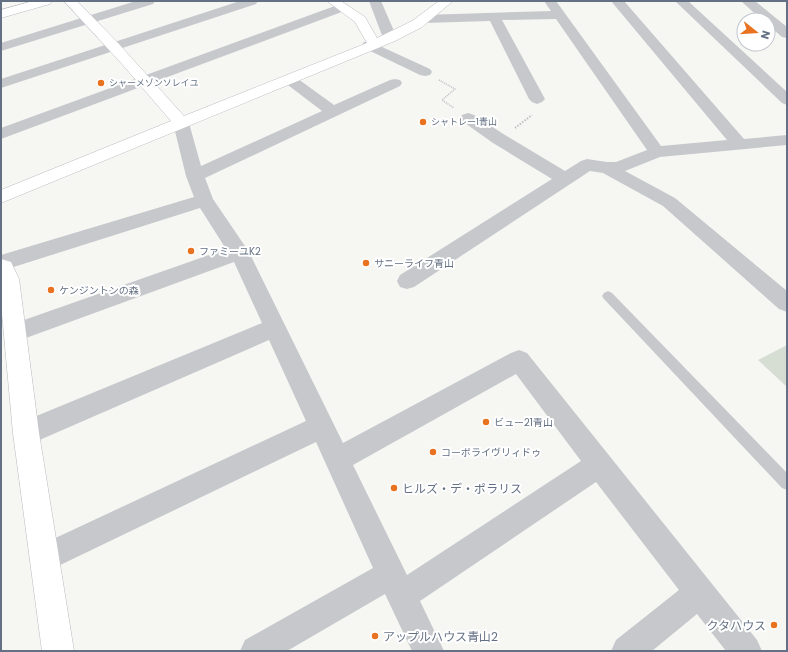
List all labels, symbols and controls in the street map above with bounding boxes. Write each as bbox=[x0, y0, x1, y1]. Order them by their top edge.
north arrow bbox=[736, 12, 776, 52]
text: N bbox=[757, 29, 774, 41]
place label: シャーメゾンソレイユ bbox=[109, 77, 198, 89]
marker: シャーメゾンソレイユ bbox=[96, 78, 106, 88]
place label: シャトレー1青山 bbox=[431, 116, 497, 128]
marker: シャトレー1青山 bbox=[418, 117, 428, 127]
place label: ファミーユK2 bbox=[199, 244, 261, 259]
marker: ファミーユK2 bbox=[186, 246, 196, 256]
place label: サニーライフ青山 bbox=[374, 256, 454, 271]
marker: サニーライフ青山 bbox=[361, 258, 371, 268]
place label: ケンジントンの森 bbox=[59, 283, 139, 298]
marker: ケンジントンの森 bbox=[46, 285, 56, 295]
place label: ビュー21青山 bbox=[494, 415, 553, 430]
marker: ビュー21青山 bbox=[481, 417, 491, 427]
place label: コーポライヴリィドゥ bbox=[441, 445, 541, 460]
marker: コーポライヴリィドゥ bbox=[428, 447, 438, 457]
place label: ヒルズ・デ・ポラリス bbox=[402, 480, 522, 497]
marker: ヒルズ・デ・ポラリス bbox=[389, 483, 399, 493]
place label: クタハウス bbox=[706, 617, 766, 634]
marker: クタハウス bbox=[769, 620, 779, 630]
place label: アップルハウス青山2 bbox=[383, 628, 498, 645]
marker: アップルハウス青山2 bbox=[370, 631, 380, 641]

